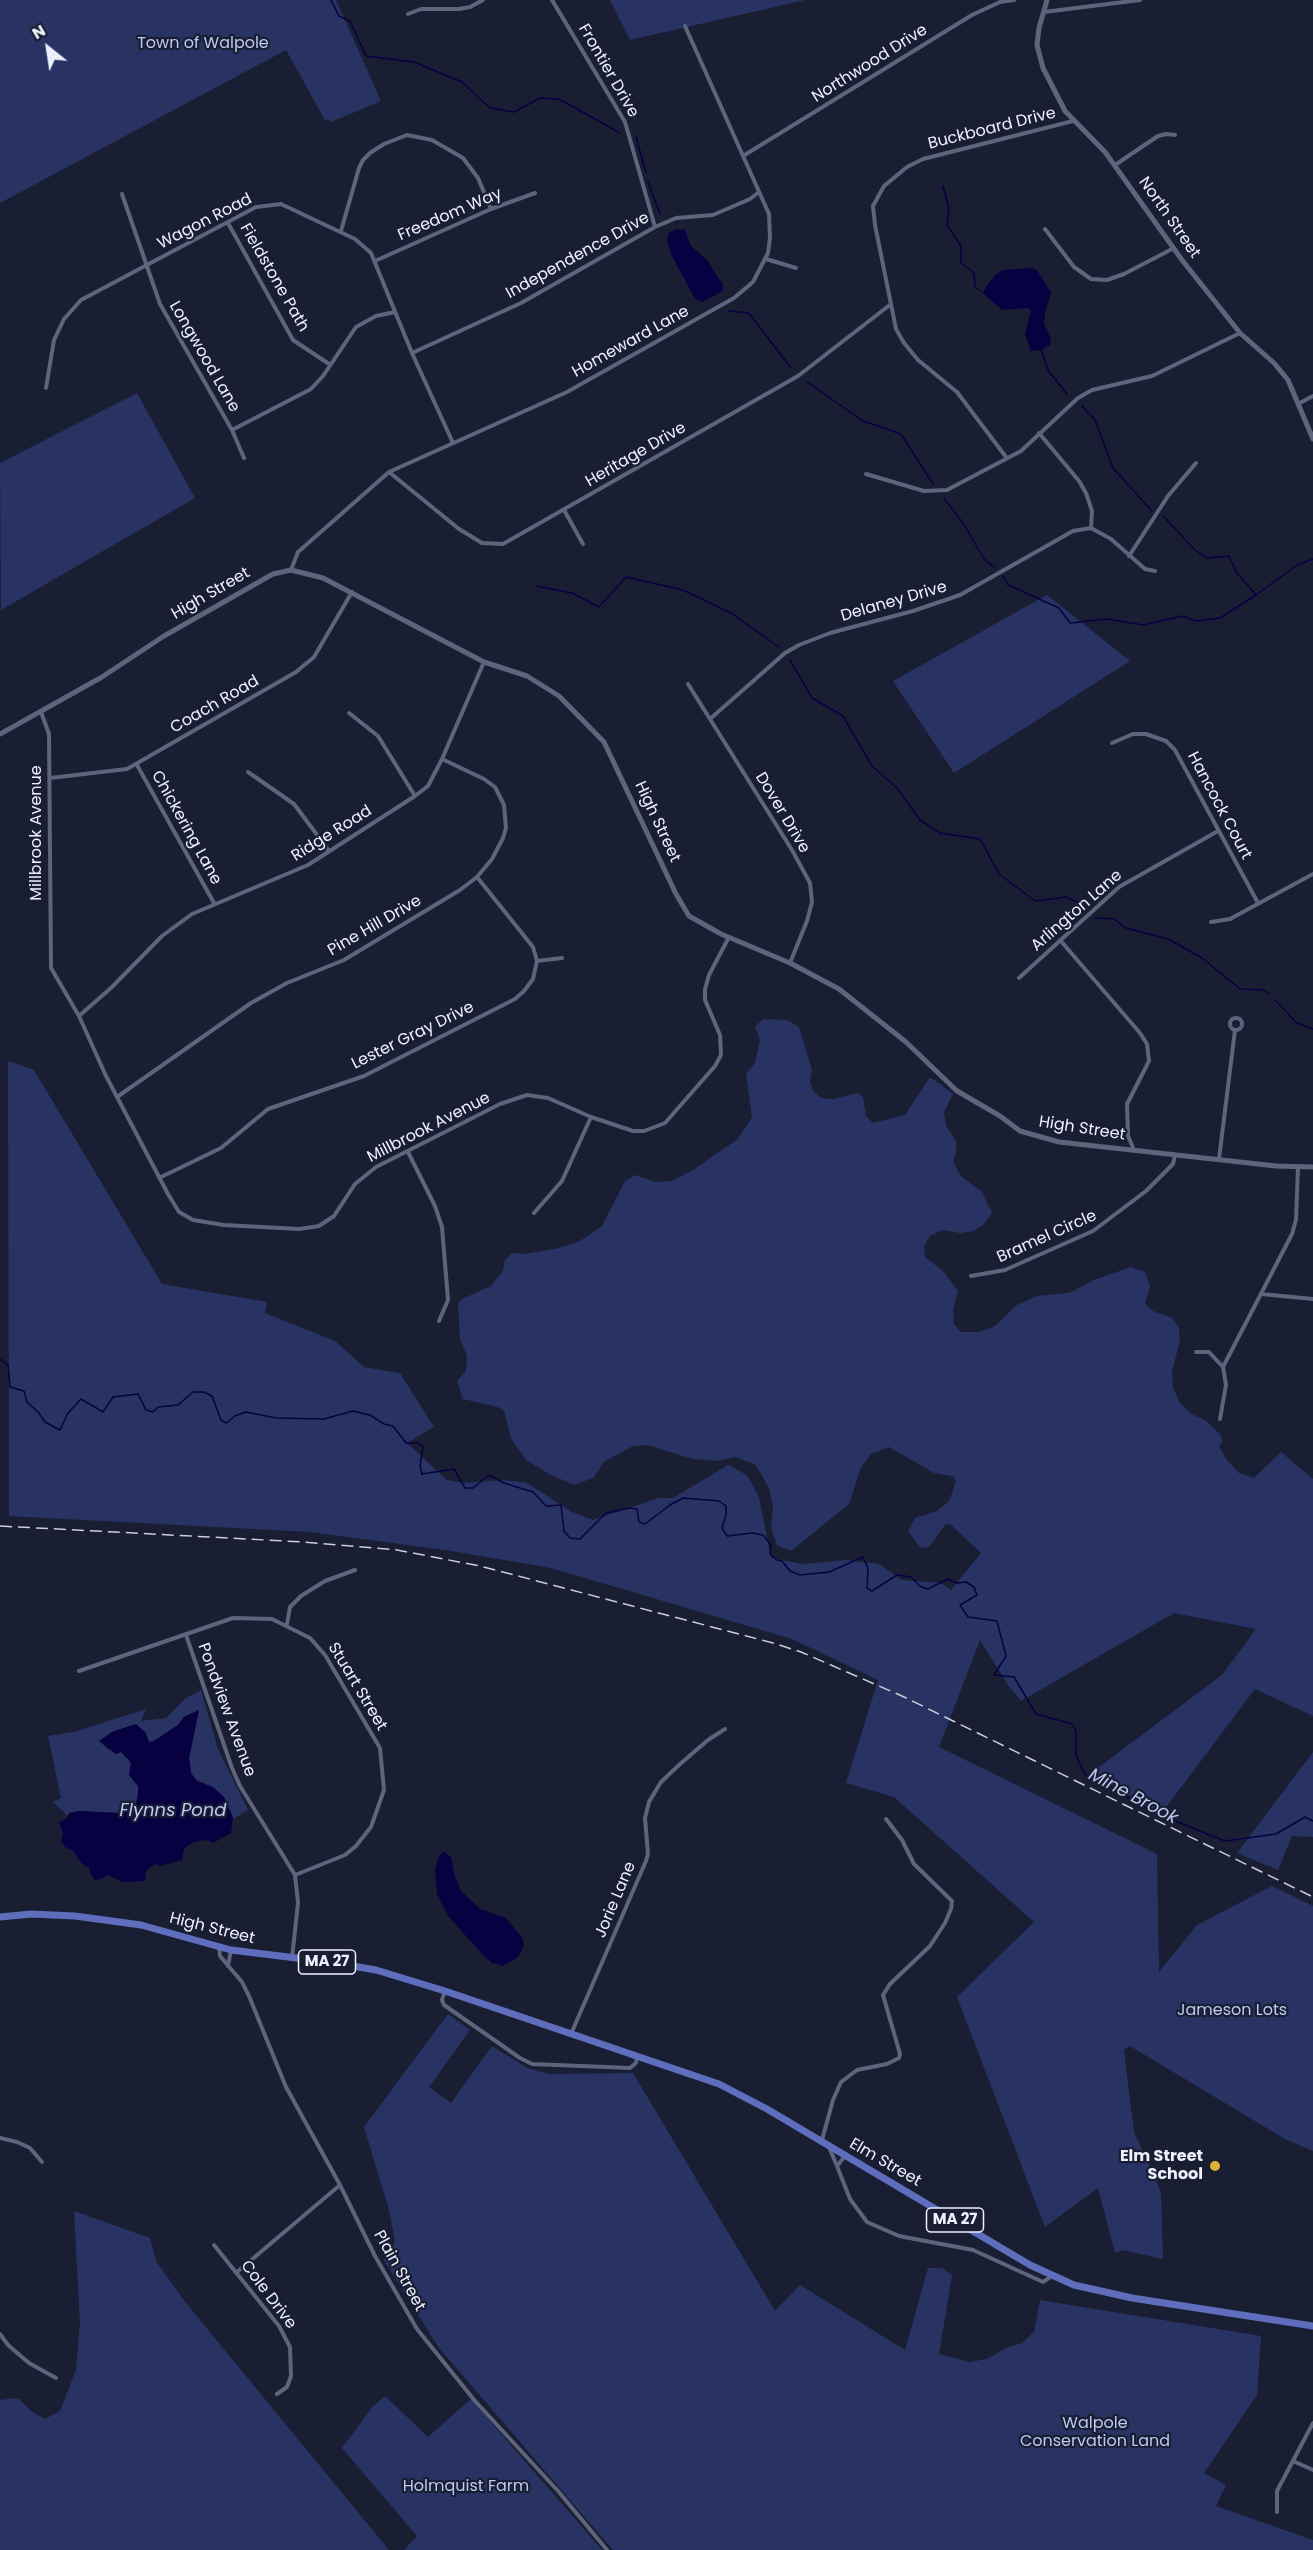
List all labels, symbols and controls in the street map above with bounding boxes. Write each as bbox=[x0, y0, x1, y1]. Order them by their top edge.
north arrow bbox=[18, 18, 78, 78]
text: N bbox=[28, 19, 50, 45]
street label: Frontier Drive bbox=[574, 21, 642, 121]
street label: Northwood Drive bbox=[809, 21, 931, 107]
park label: Town of Walpole bbox=[137, 34, 269, 54]
street label: Buckboard Drive bbox=[926, 104, 1058, 154]
street label: North Street bbox=[1134, 174, 1204, 262]
street label: Freedom Way bbox=[395, 184, 505, 246]
street label: Wagon Road bbox=[154, 190, 256, 254]
street label: Independence Drive bbox=[503, 209, 653, 303]
street label: Fieldstone Path bbox=[235, 221, 313, 335]
street label: Longwood Lane bbox=[164, 298, 244, 416]
street label: Homeward Lane bbox=[569, 302, 693, 382]
street label: Heritage Drive bbox=[582, 419, 690, 491]
street label: High Street bbox=[168, 564, 254, 624]
street label: Delaney Drive bbox=[839, 578, 949, 626]
street label: Coach Road bbox=[167, 672, 263, 738]
street label: Hancock Court bbox=[1183, 749, 1255, 863]
street label: Millbrook Avenue bbox=[27, 765, 47, 901]
street label: Chickering Lane bbox=[147, 768, 225, 888]
street label: Dover Drive bbox=[750, 769, 814, 857]
street label: High Street bbox=[630, 778, 684, 866]
street label: Ridge Road bbox=[288, 802, 376, 866]
street label: Arlington Lane bbox=[1028, 866, 1126, 956]
street label: Pine Hill Drive bbox=[325, 891, 425, 961]
street label: Lester Gray Drive bbox=[349, 998, 477, 1074]
street label: Millbrook Avenue bbox=[364, 1089, 494, 1167]
street label: High Street bbox=[1037, 1113, 1127, 1145]
street label: Bramel Circle bbox=[994, 1206, 1100, 1268]
street label: Stuart Street bbox=[323, 1640, 391, 1734]
street label: Pondview Avenue bbox=[193, 1641, 259, 1779]
water label: Mine Brook bbox=[1085, 1764, 1181, 1830]
water label: Flynns Pond bbox=[119, 1800, 227, 1822]
street label: Jorie Lane bbox=[591, 1859, 641, 1941]
street label: High Street bbox=[167, 1909, 257, 1949]
road number: MA 27 bbox=[298, 1950, 356, 1974]
park label: Jameson Lots bbox=[1177, 2001, 1287, 2021]
street label: Elm Street bbox=[846, 2135, 924, 2191]
place label: Elm Street School bbox=[1120, 2147, 1203, 2185]
marker: Elm Street School bbox=[1208, 2159, 1222, 2173]
road number: MA 27 bbox=[926, 2208, 984, 2232]
street label: Plain Street bbox=[369, 2227, 429, 2315]
street label: Cole Drive bbox=[236, 2257, 300, 2333]
park label: Walpole Conservation Land bbox=[1020, 2414, 1170, 2452]
park label: Holmquist Farm bbox=[403, 2477, 529, 2497]

